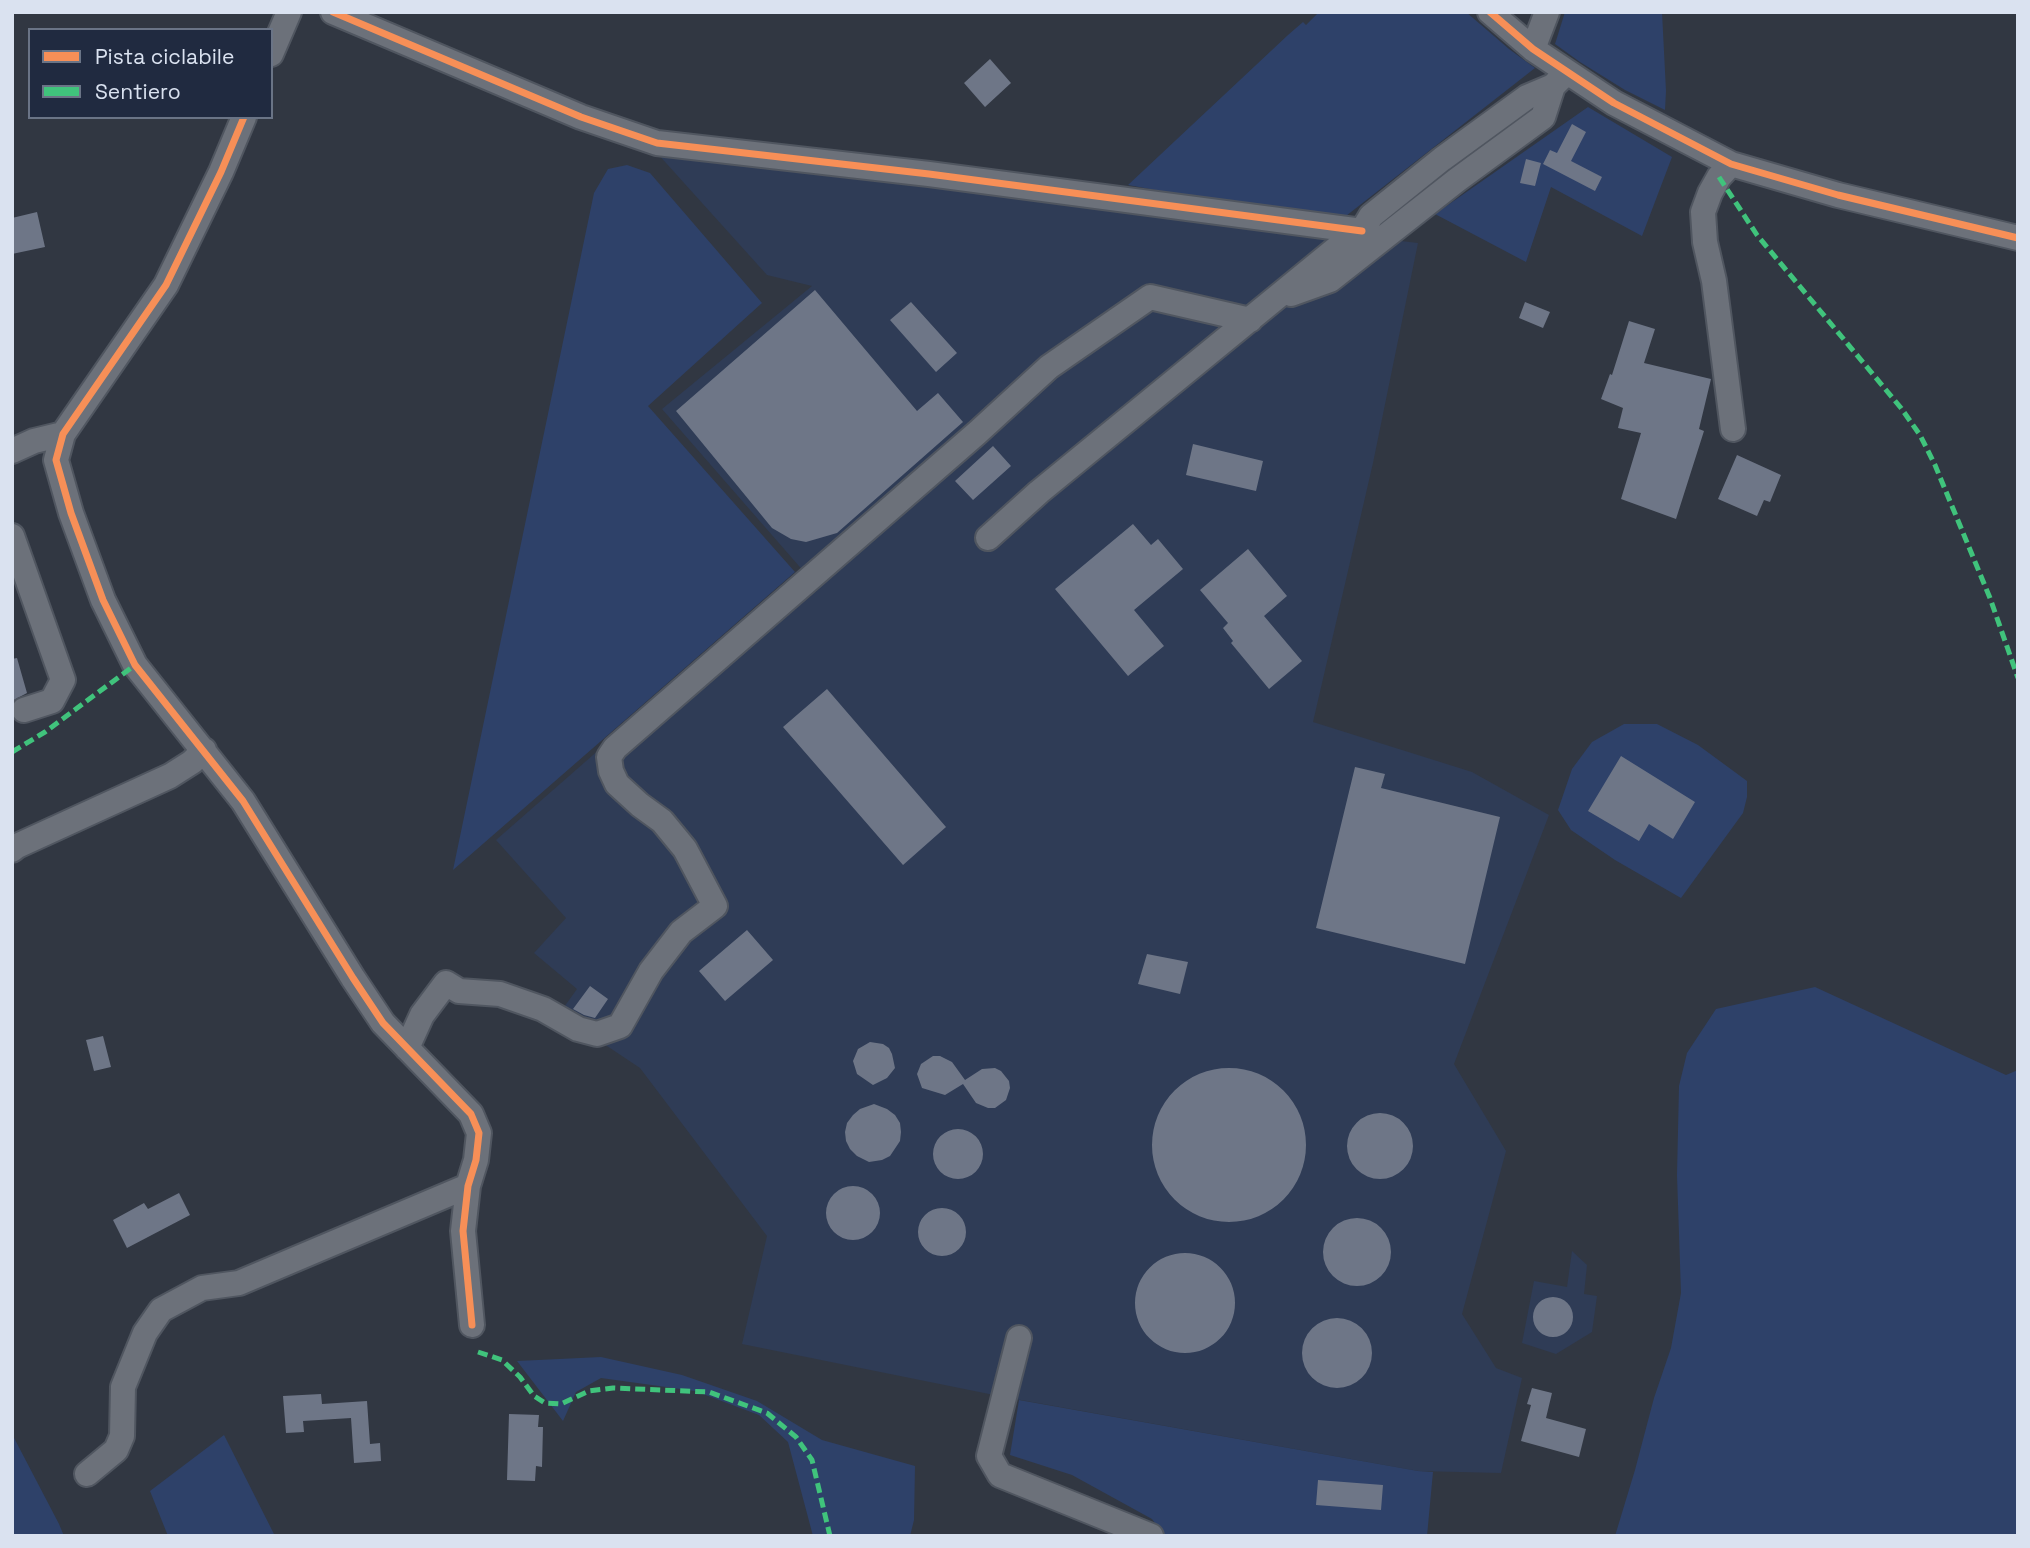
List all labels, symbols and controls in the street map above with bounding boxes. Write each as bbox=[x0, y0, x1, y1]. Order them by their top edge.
legend bbox=[28, 28, 273, 119]
text: Pista ciclabile bbox=[95, 43, 234, 70]
text: Sentiero bbox=[95, 78, 181, 105]

